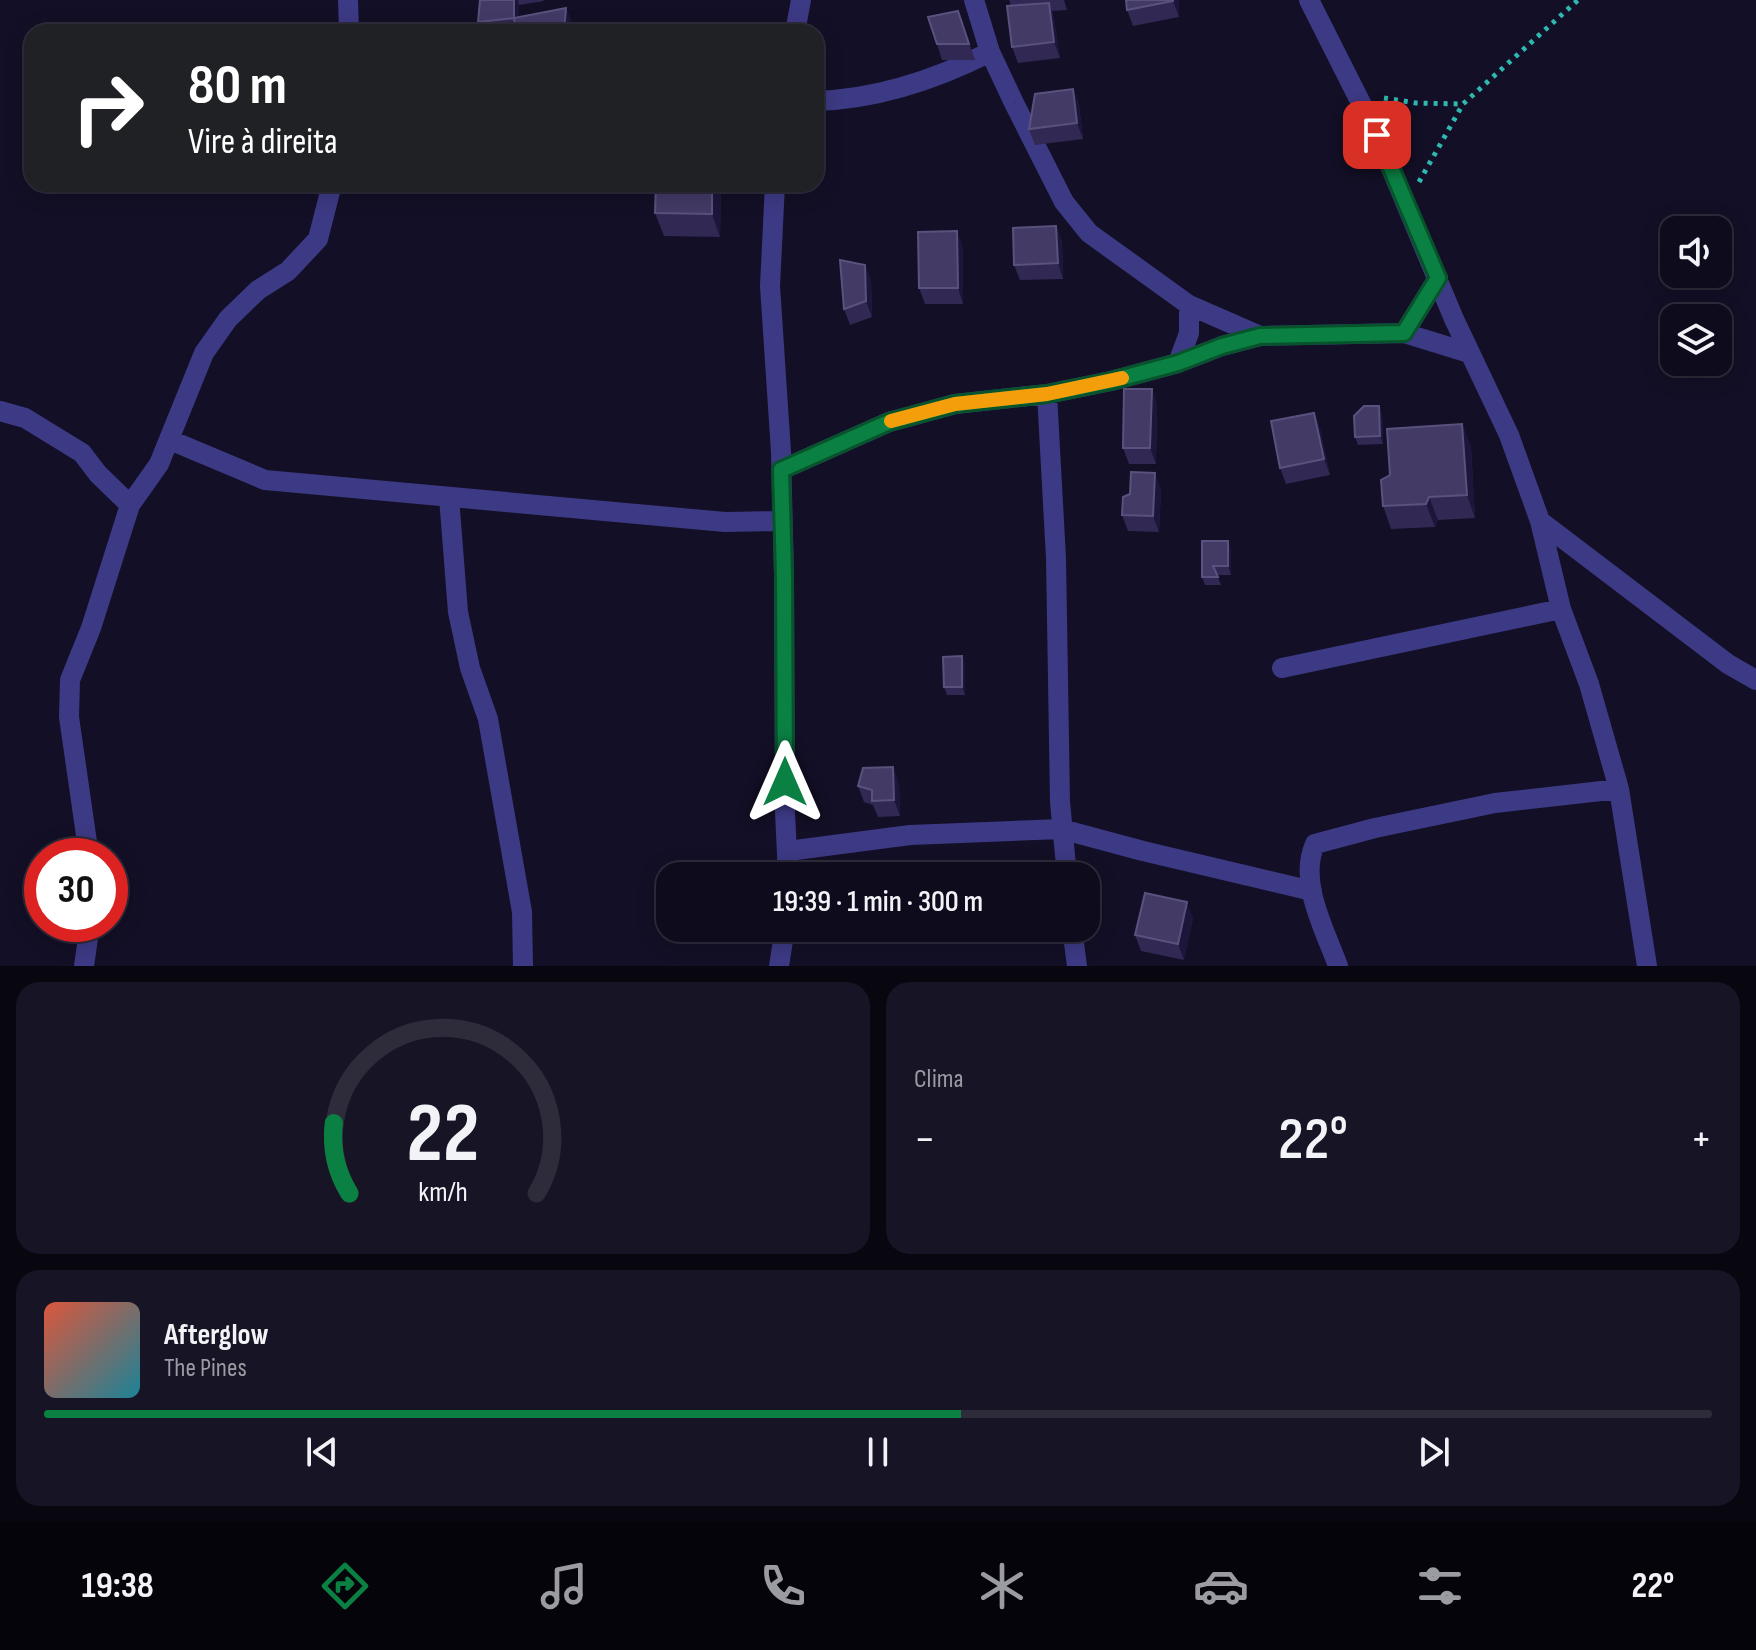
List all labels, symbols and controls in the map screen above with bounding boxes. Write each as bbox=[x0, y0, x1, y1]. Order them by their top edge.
text: 80 m bbox=[188, 53, 287, 120]
icon: right bbox=[56, 56, 160, 160]
pin bbox=[1343, 101, 1411, 169]
icon: arrive bbox=[1355, 113, 1399, 157]
text: Vire à direita bbox=[188, 121, 338, 164]
map controls bbox=[1660, 216, 1732, 376]
button: sound bbox=[1660, 216, 1732, 288]
button: layers bbox=[1660, 304, 1732, 376]
position arrow bbox=[743, 740, 827, 824]
speed limit sign: 30 bbox=[24, 838, 128, 942]
text: 19:39 · 1 min · 300 m bbox=[773, 884, 983, 920]
text: Clima bbox=[914, 1064, 964, 1095]
text: 22 bbox=[407, 1085, 479, 1185]
text: 22° bbox=[1278, 1104, 1348, 1176]
text: − bbox=[914, 1113, 936, 1166]
text: + bbox=[1690, 1113, 1712, 1166]
text: km/h bbox=[418, 1175, 468, 1210]
text: Afterglow bbox=[164, 1317, 269, 1353]
text: The Pines bbox=[164, 1353, 247, 1384]
icon: previous bbox=[300, 1430, 344, 1474]
icon: pause bbox=[856, 1430, 900, 1474]
icon: next bbox=[1412, 1430, 1456, 1474]
icon: directions bbox=[317, 1558, 373, 1614]
icon: music bbox=[536, 1558, 592, 1614]
icon: phone bbox=[755, 1558, 811, 1614]
icon: climate bbox=[974, 1558, 1030, 1614]
icon: car bbox=[1193, 1558, 1249, 1614]
icon: filters bbox=[1412, 1558, 1468, 1614]
text: 19:38 bbox=[82, 1565, 154, 1608]
text: 22° bbox=[1631, 1565, 1674, 1608]

